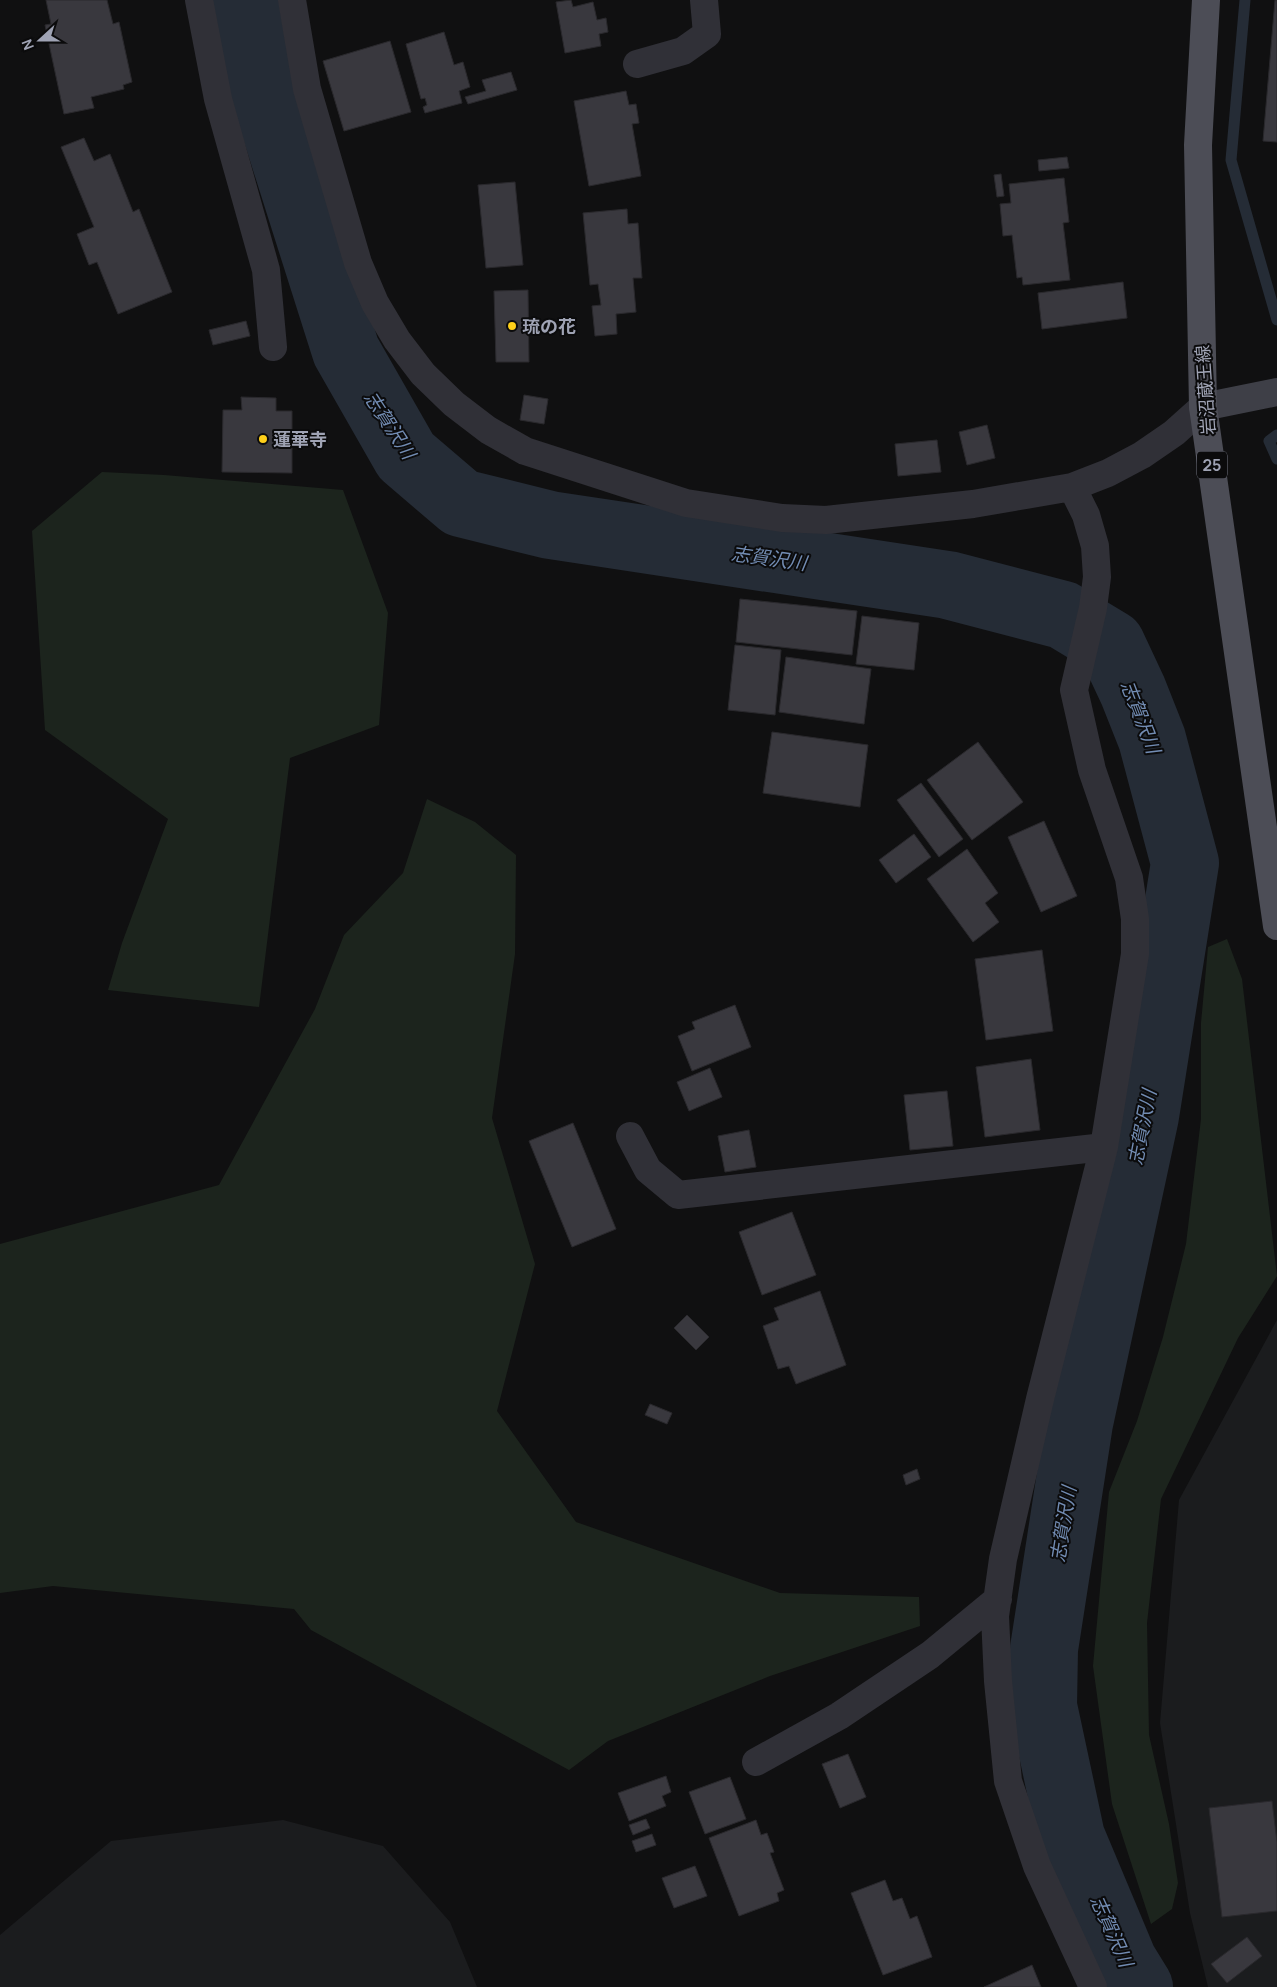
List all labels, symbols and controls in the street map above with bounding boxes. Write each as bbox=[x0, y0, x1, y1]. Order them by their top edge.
north arrow bbox=[15, 15, 65, 65]
text: N bbox=[17, 37, 38, 53]
place label: 琉の花 bbox=[522, 314, 576, 338]
marker: 琉の花 bbox=[506, 320, 518, 332]
street label: 岩沼蔵王線 bbox=[1190, 344, 1220, 436]
water label: 志賀沢川 bbox=[358, 386, 423, 466]
place label: 蓮華寺 bbox=[273, 427, 327, 451]
marker: 蓮華寺 bbox=[257, 433, 269, 445]
road number: 25 bbox=[1197, 452, 1227, 478]
water label: 志賀沢川 bbox=[730, 540, 810, 576]
water label: 志賀沢川 bbox=[1115, 677, 1167, 759]
water label: 志賀沢川 bbox=[1122, 1085, 1162, 1167]
water label: 志賀沢川 bbox=[1044, 1482, 1082, 1564]
water label: 志賀沢川 bbox=[1085, 1891, 1140, 1973]

